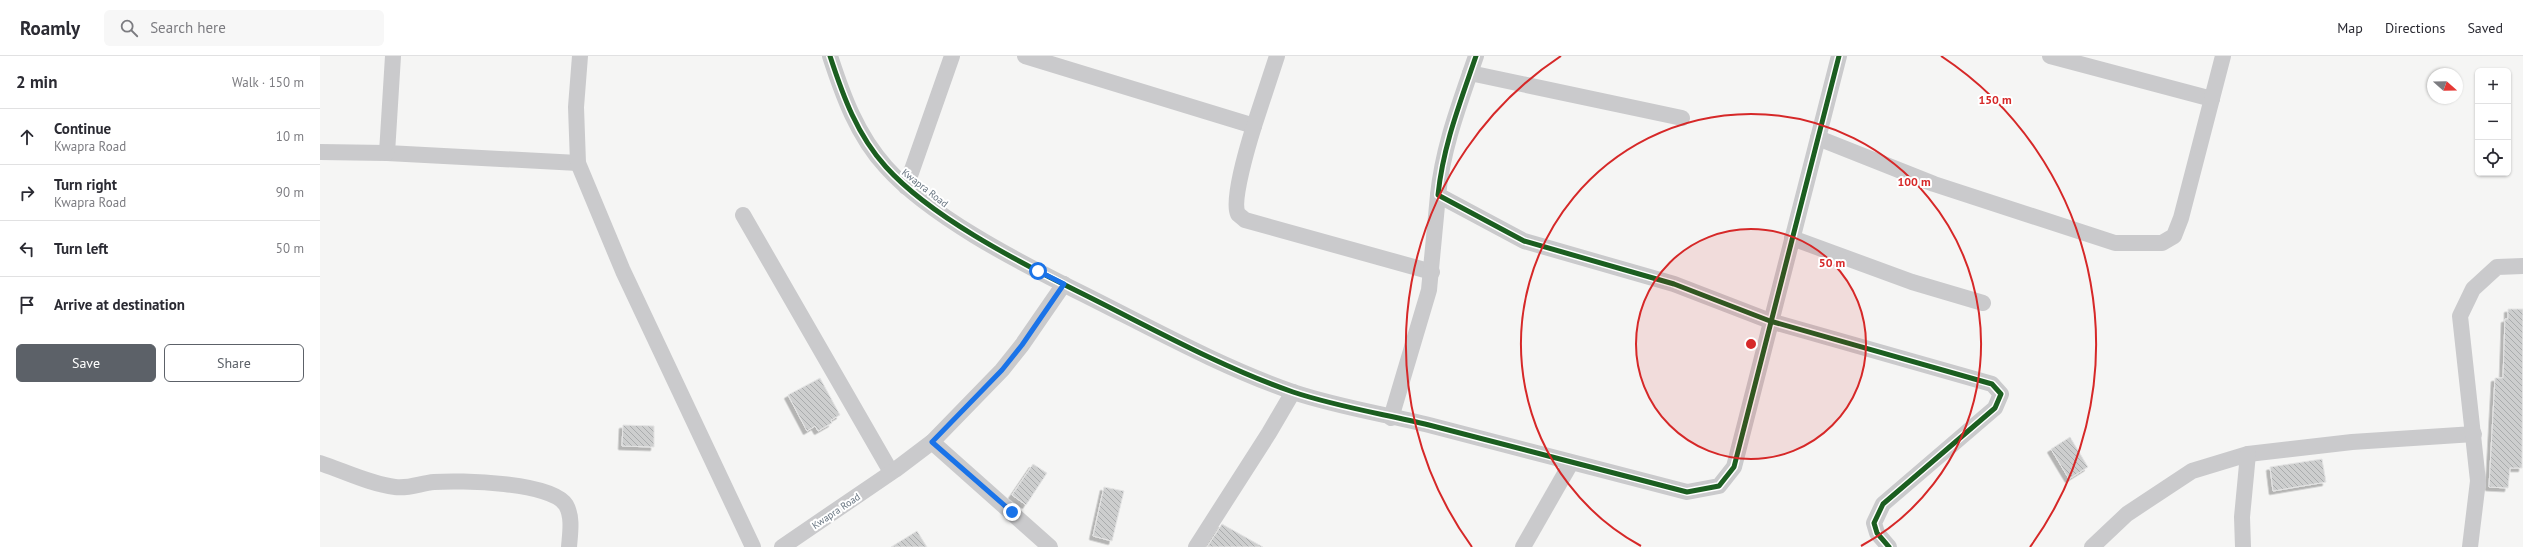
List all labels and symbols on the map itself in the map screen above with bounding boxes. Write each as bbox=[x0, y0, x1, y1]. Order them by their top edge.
north arrow bbox=[2427, 68, 2463, 104]
text: 150 m bbox=[1978, 92, 2012, 107]
street label: Kwapra Road bbox=[899, 166, 951, 210]
text: 100 m bbox=[1897, 174, 1931, 189]
text: 50 m bbox=[1819, 255, 1845, 270]
route start bbox=[1029, 262, 1047, 280]
centre of rings bbox=[1744, 337, 1758, 351]
street label: Kwapra Road bbox=[809, 490, 863, 532]
route end bbox=[1003, 503, 1021, 521]

